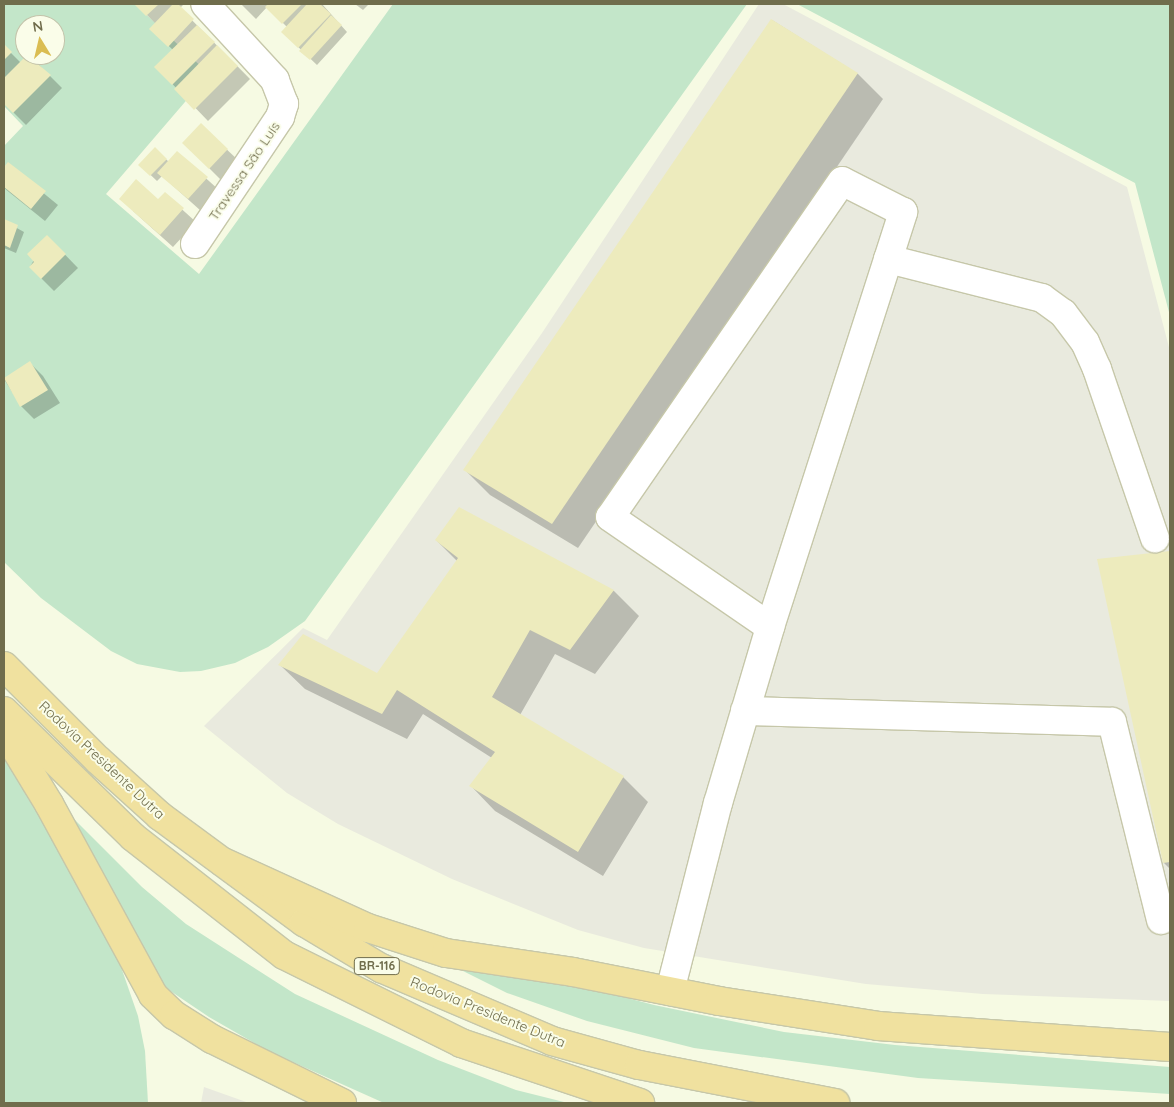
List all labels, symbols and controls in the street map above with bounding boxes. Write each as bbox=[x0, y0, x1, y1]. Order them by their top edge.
north arrow bbox=[15, 15, 65, 65]
text: N bbox=[31, 16, 44, 36]
street label: Travessa São Luís bbox=[205, 118, 283, 224]
street label: Rodovia Presidente Dutra bbox=[36, 697, 168, 823]
road number: BR-116 bbox=[353, 956, 401, 976]
street label: Rodovia Presidente Dutra bbox=[408, 973, 568, 1051]

